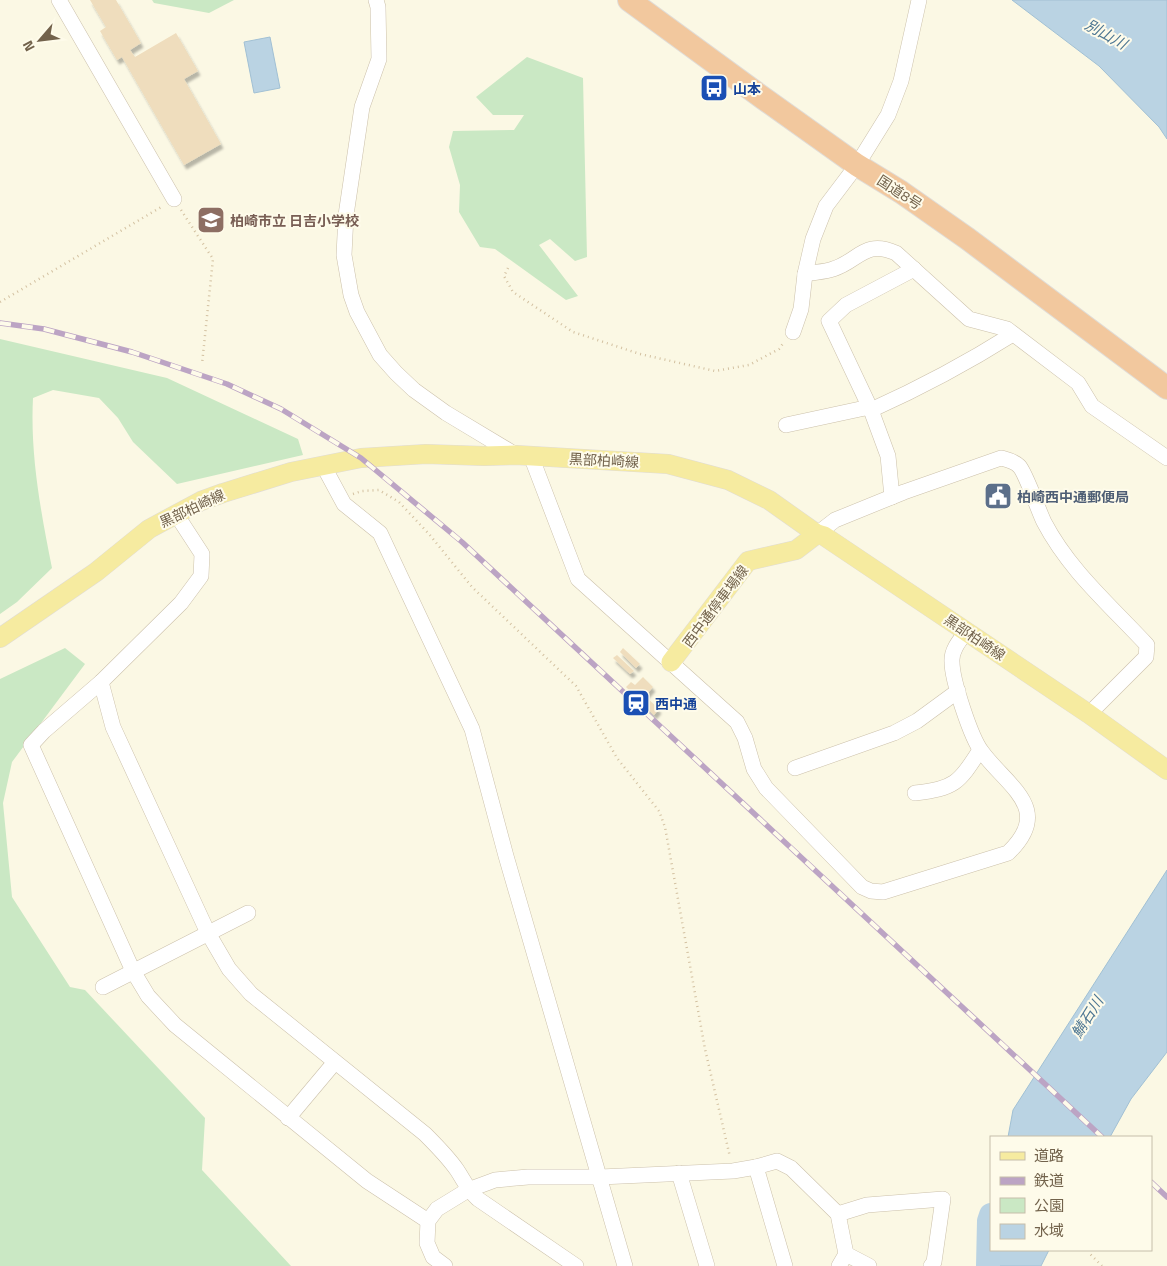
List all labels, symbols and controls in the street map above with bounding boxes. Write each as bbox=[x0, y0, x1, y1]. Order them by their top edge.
water label: 別山川 bbox=[1081, 13, 1133, 56]
north arrow bbox=[15, 15, 65, 65]
text: N bbox=[17, 37, 40, 56]
bus stop icon: 山本 bbox=[699, 73, 729, 103]
place label: 山本 bbox=[733, 78, 761, 99]
street label: 国道8号 bbox=[873, 170, 927, 214]
school or university icon: 柏崎市立 日吉小学校 bbox=[196, 205, 226, 235]
place label: 柏崎市立 日吉小学校 bbox=[230, 210, 359, 231]
street label: 黒部柏崎線 bbox=[568, 448, 640, 472]
public building icon: 柏崎西中通郵便局 bbox=[983, 481, 1013, 511]
street label: 黒部柏崎線 bbox=[156, 484, 228, 532]
place label: 柏崎西中通郵便局 bbox=[1017, 486, 1129, 507]
street label: 西中通停車場線 bbox=[677, 561, 753, 651]
street label: 黒部柏崎線 bbox=[940, 609, 1010, 665]
station icon: 西中通 bbox=[621, 688, 651, 718]
place label: 西中通 bbox=[655, 693, 697, 714]
water label: 鯖石川 bbox=[1065, 990, 1110, 1042]
legend bbox=[990, 1136, 1152, 1251]
text: 道路 bbox=[1034, 1144, 1064, 1167]
text: 鉄道 bbox=[1034, 1169, 1064, 1192]
text: 公園 bbox=[1034, 1194, 1064, 1217]
text: 水域 bbox=[1034, 1219, 1064, 1242]

